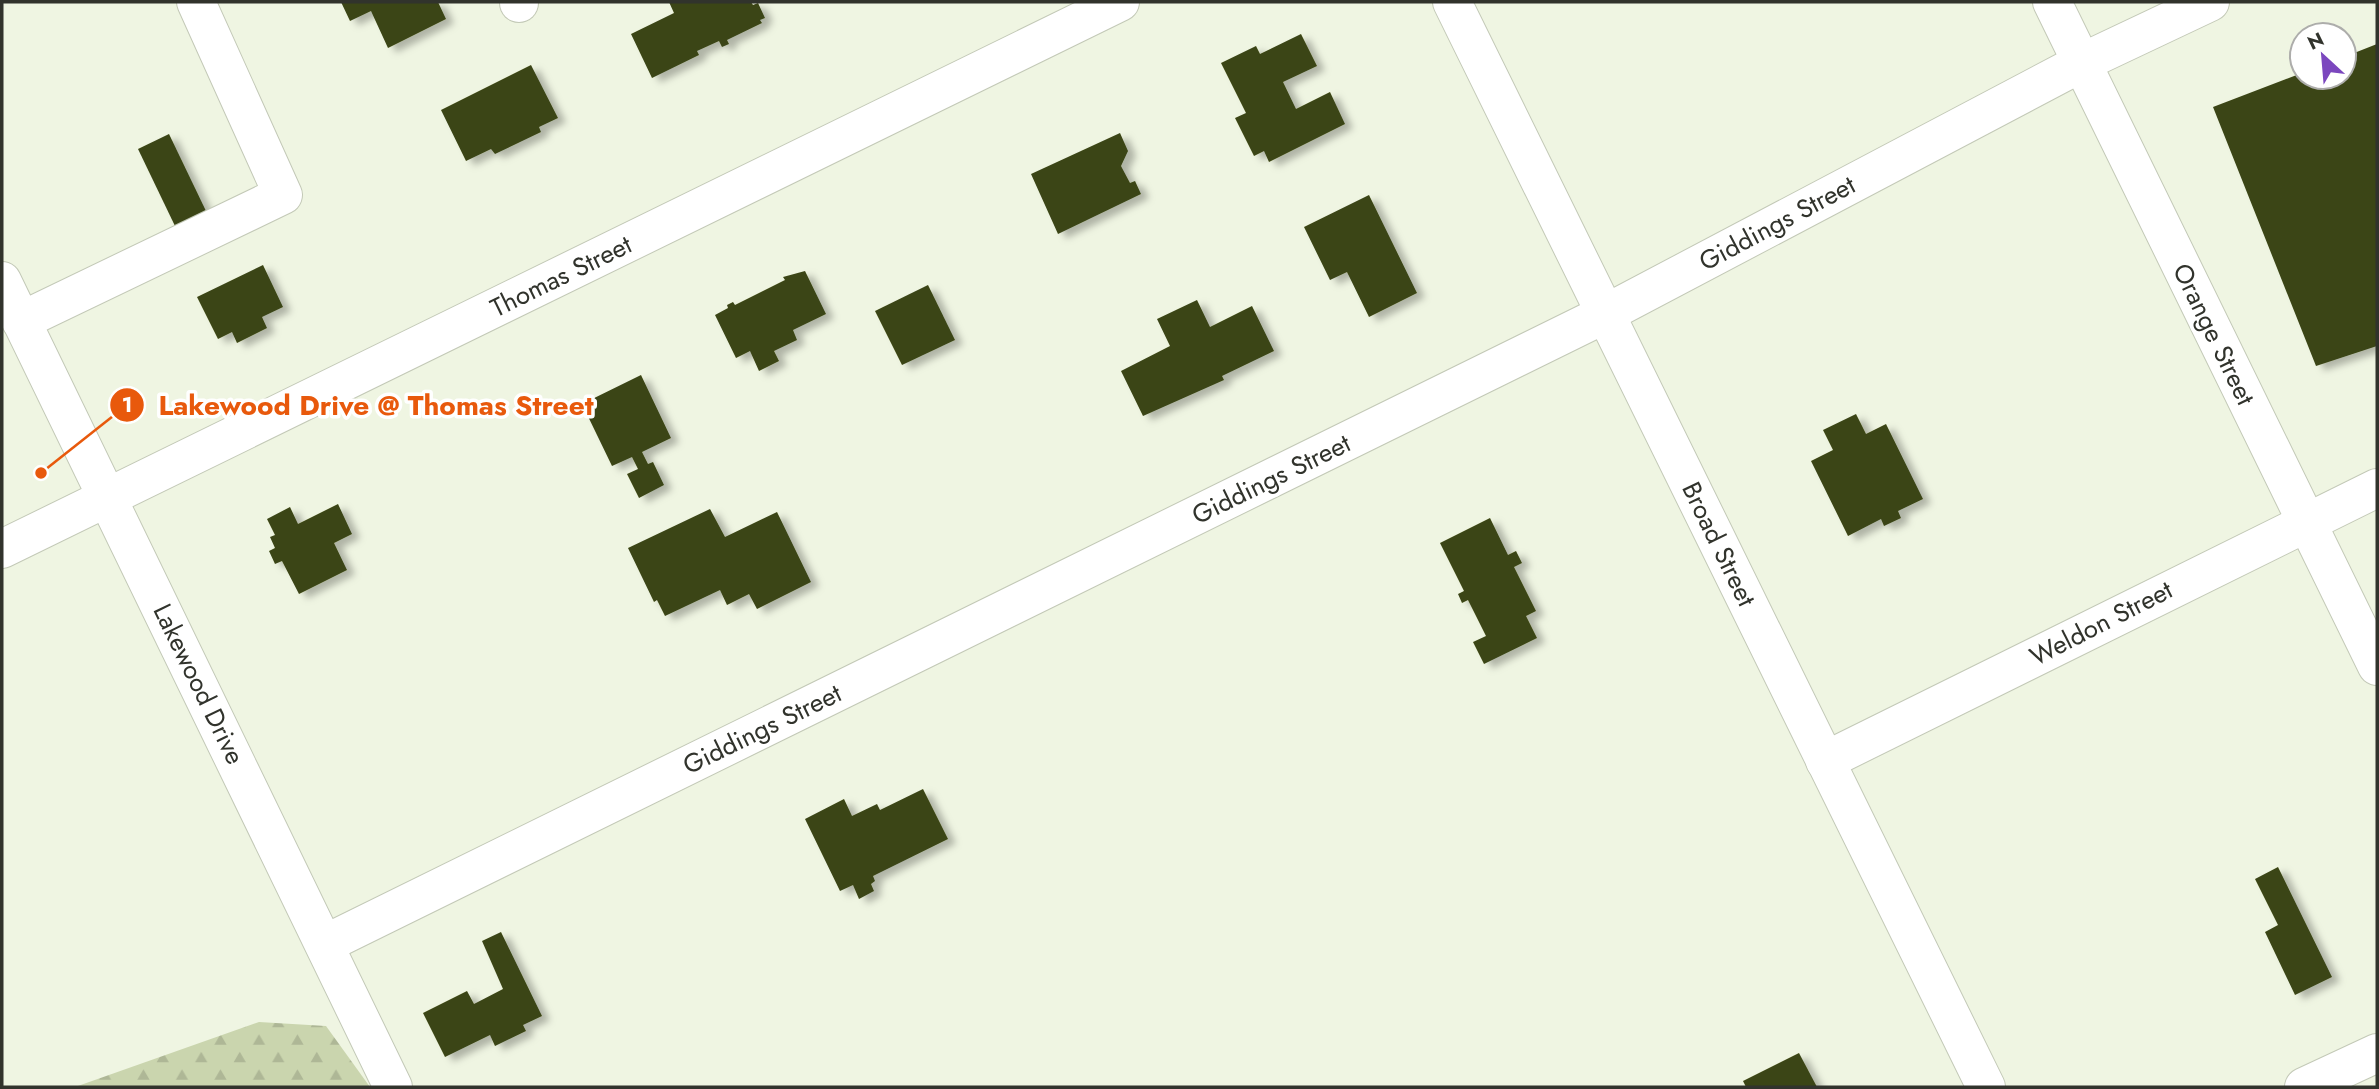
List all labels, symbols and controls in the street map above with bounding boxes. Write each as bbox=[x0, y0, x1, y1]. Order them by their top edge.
north arrow bbox=[2288, 21, 2358, 91]
text: N bbox=[2303, 26, 2328, 57]
street label: Giddings Street bbox=[1692, 165, 1863, 280]
street label: Thomas Street bbox=[484, 225, 639, 327]
street label: Orange Street bbox=[2163, 257, 2265, 412]
callout: Lakewood Drive @ Thomas Street bbox=[110, 380, 608, 429]
text: Lakewood Drive @ Thomas Street bbox=[158, 385, 594, 426]
text: 1 bbox=[122, 390, 132, 420]
street label: Giddings Street bbox=[1185, 424, 1357, 534]
street label: Broad Street bbox=[1672, 475, 1766, 613]
street label: Weldon Street bbox=[2023, 570, 2180, 675]
street label: Lakewood Drive bbox=[144, 597, 254, 771]
street label: Giddings Street bbox=[676, 674, 848, 784]

